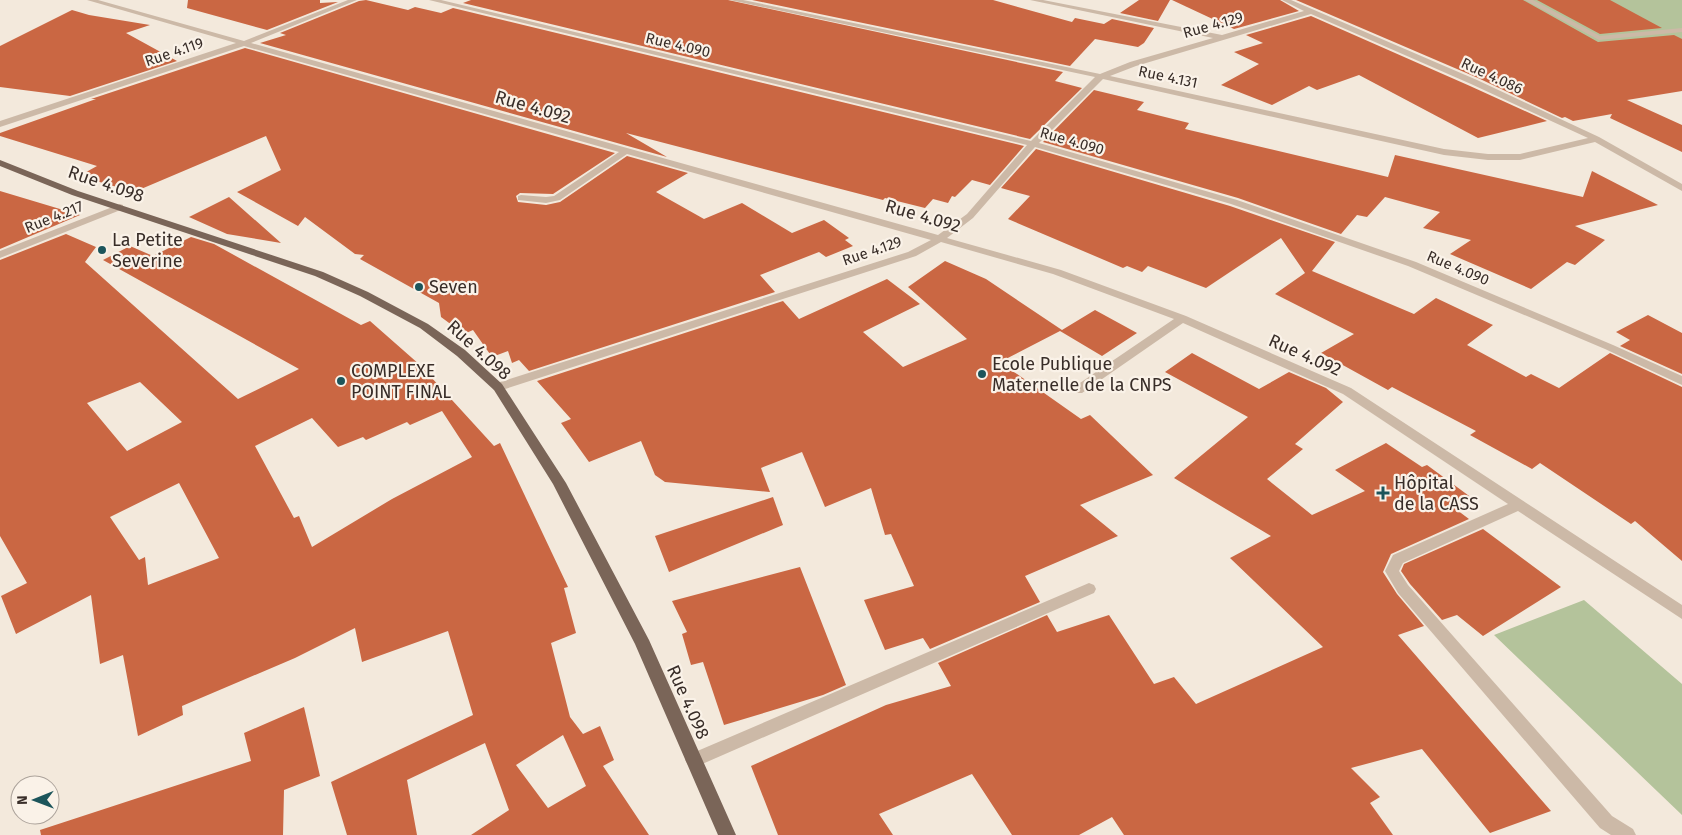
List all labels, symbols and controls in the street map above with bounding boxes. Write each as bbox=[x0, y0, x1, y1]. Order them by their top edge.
street label: Rue 4.129 bbox=[1181, 8, 1245, 42]
street label: Rue 4.090 bbox=[644, 29, 712, 61]
street label: Rue 4.119 bbox=[142, 34, 206, 70]
street label: Rue 4.086 bbox=[1458, 54, 1526, 98]
street label: Rue 4.131 bbox=[1137, 62, 1199, 92]
street label: Rue 4.092 bbox=[493, 86, 573, 128]
street label: Rue 4.090 bbox=[1038, 123, 1106, 159]
street label: Rue 4.098 bbox=[65, 161, 147, 207]
street label: Rue 4.092 bbox=[883, 195, 963, 237]
street label: Rue 4.217 bbox=[22, 197, 86, 237]
place label: La Petite Severine bbox=[112, 229, 183, 272]
street label: Rue 4.129 bbox=[840, 232, 904, 270]
marker: La Petite Severine bbox=[96, 244, 108, 256]
street label: Rue 4.090 bbox=[1424, 247, 1492, 289]
place label: Seven bbox=[429, 276, 478, 298]
marker: Seven bbox=[413, 281, 425, 293]
street label: Rue 4.098 bbox=[442, 315, 516, 385]
street label: Rue 4.092 bbox=[1265, 329, 1345, 381]
place label: Ecole Publique Maternelle de la CNPS bbox=[992, 353, 1172, 396]
place label: COMPLEXE POINT FINAL bbox=[351, 360, 451, 403]
marker: Ecole Publique Maternelle de la CNPS bbox=[976, 368, 988, 380]
marker: COMPLEXE POINT FINAL bbox=[335, 375, 347, 387]
place label: Hôpital de la CASS bbox=[1394, 472, 1479, 515]
marker: Hôpital de la CASS bbox=[1376, 486, 1390, 500]
street label: Rue 4.098 bbox=[662, 662, 714, 743]
north arrow bbox=[10, 775, 60, 825]
text: N bbox=[14, 795, 31, 805]

